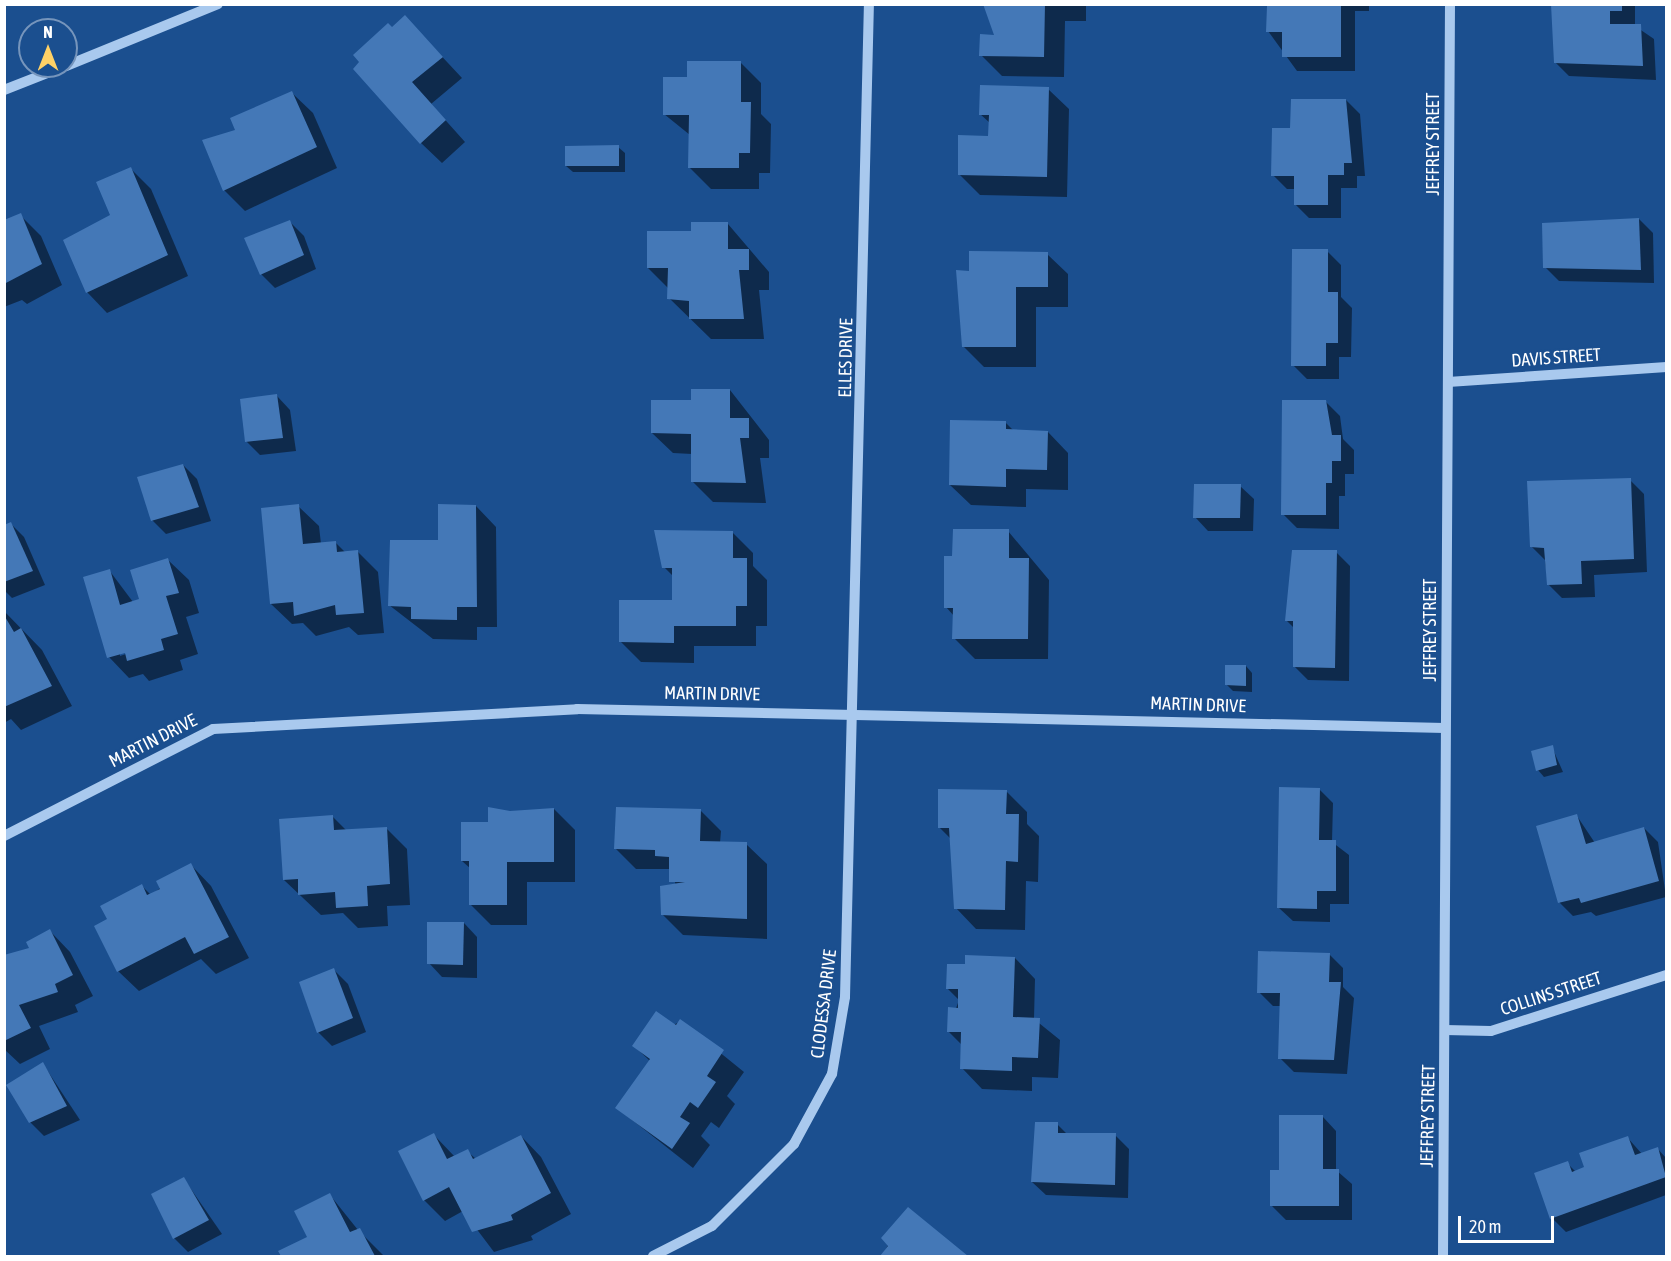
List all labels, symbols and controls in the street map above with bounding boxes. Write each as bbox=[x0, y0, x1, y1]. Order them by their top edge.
north arrow bbox=[18, 18, 78, 78]
text: N bbox=[43, 23, 53, 41]
street label: JEFFREY STREET bbox=[1422, 93, 1444, 195]
street label: ELLES DRIVE bbox=[835, 318, 857, 398]
street label: DAVIS STREET bbox=[1511, 344, 1601, 372]
street label: JEFFREY STREET bbox=[1419, 579, 1441, 681]
street label: MARTIN DRIVE bbox=[664, 682, 760, 706]
street label: MARTIN DRIVE bbox=[1150, 693, 1246, 717]
street label: MARTIN DRIVE bbox=[105, 710, 201, 772]
street label: CLODESSA DRIVE bbox=[807, 948, 841, 1060]
street label: COLLINS STREET bbox=[1498, 967, 1604, 1021]
street label: JEFFREY STREET bbox=[1416, 1064, 1440, 1168]
scale bar bbox=[1461, 1204, 1557, 1242]
text: 20 m bbox=[1469, 1216, 1501, 1237]

